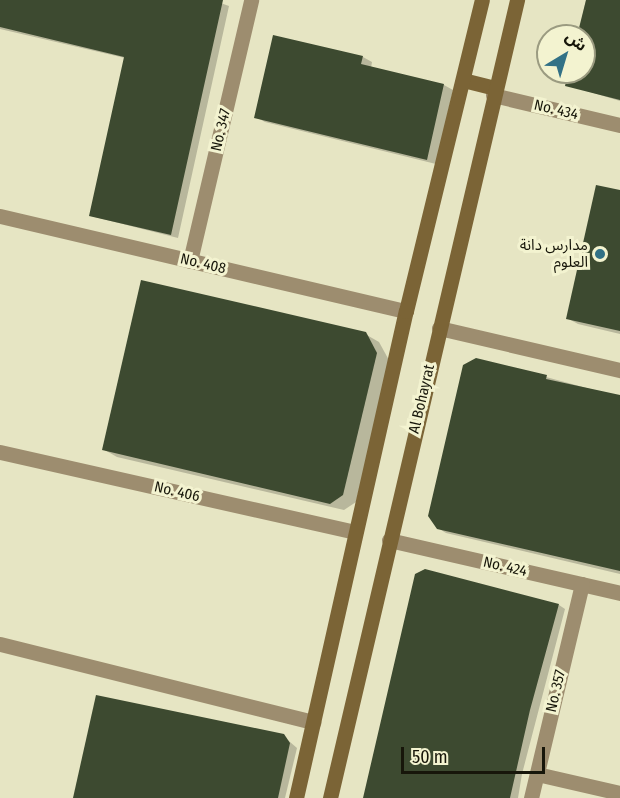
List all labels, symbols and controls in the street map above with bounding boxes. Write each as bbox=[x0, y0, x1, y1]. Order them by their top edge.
north arrow bbox=[536, 24, 596, 84]
text: ش bbox=[562, 27, 591, 55]
street label: No. 434 bbox=[532, 96, 580, 124]
street label: No. 347 bbox=[207, 107, 235, 153]
place label: مدارس دانة العلوم bbox=[520, 236, 588, 271]
marker: مدارس دانة العلوم bbox=[593, 247, 607, 261]
street label: No. 408 bbox=[179, 250, 227, 278]
street label: Al Bohayrat bbox=[405, 363, 439, 435]
street label: No. 406 bbox=[153, 478, 201, 506]
street label: No. 424 bbox=[481, 553, 529, 581]
street label: No. 357 bbox=[542, 668, 570, 714]
scale bar bbox=[404, 735, 548, 773]
text: 50 m bbox=[412, 746, 448, 768]

